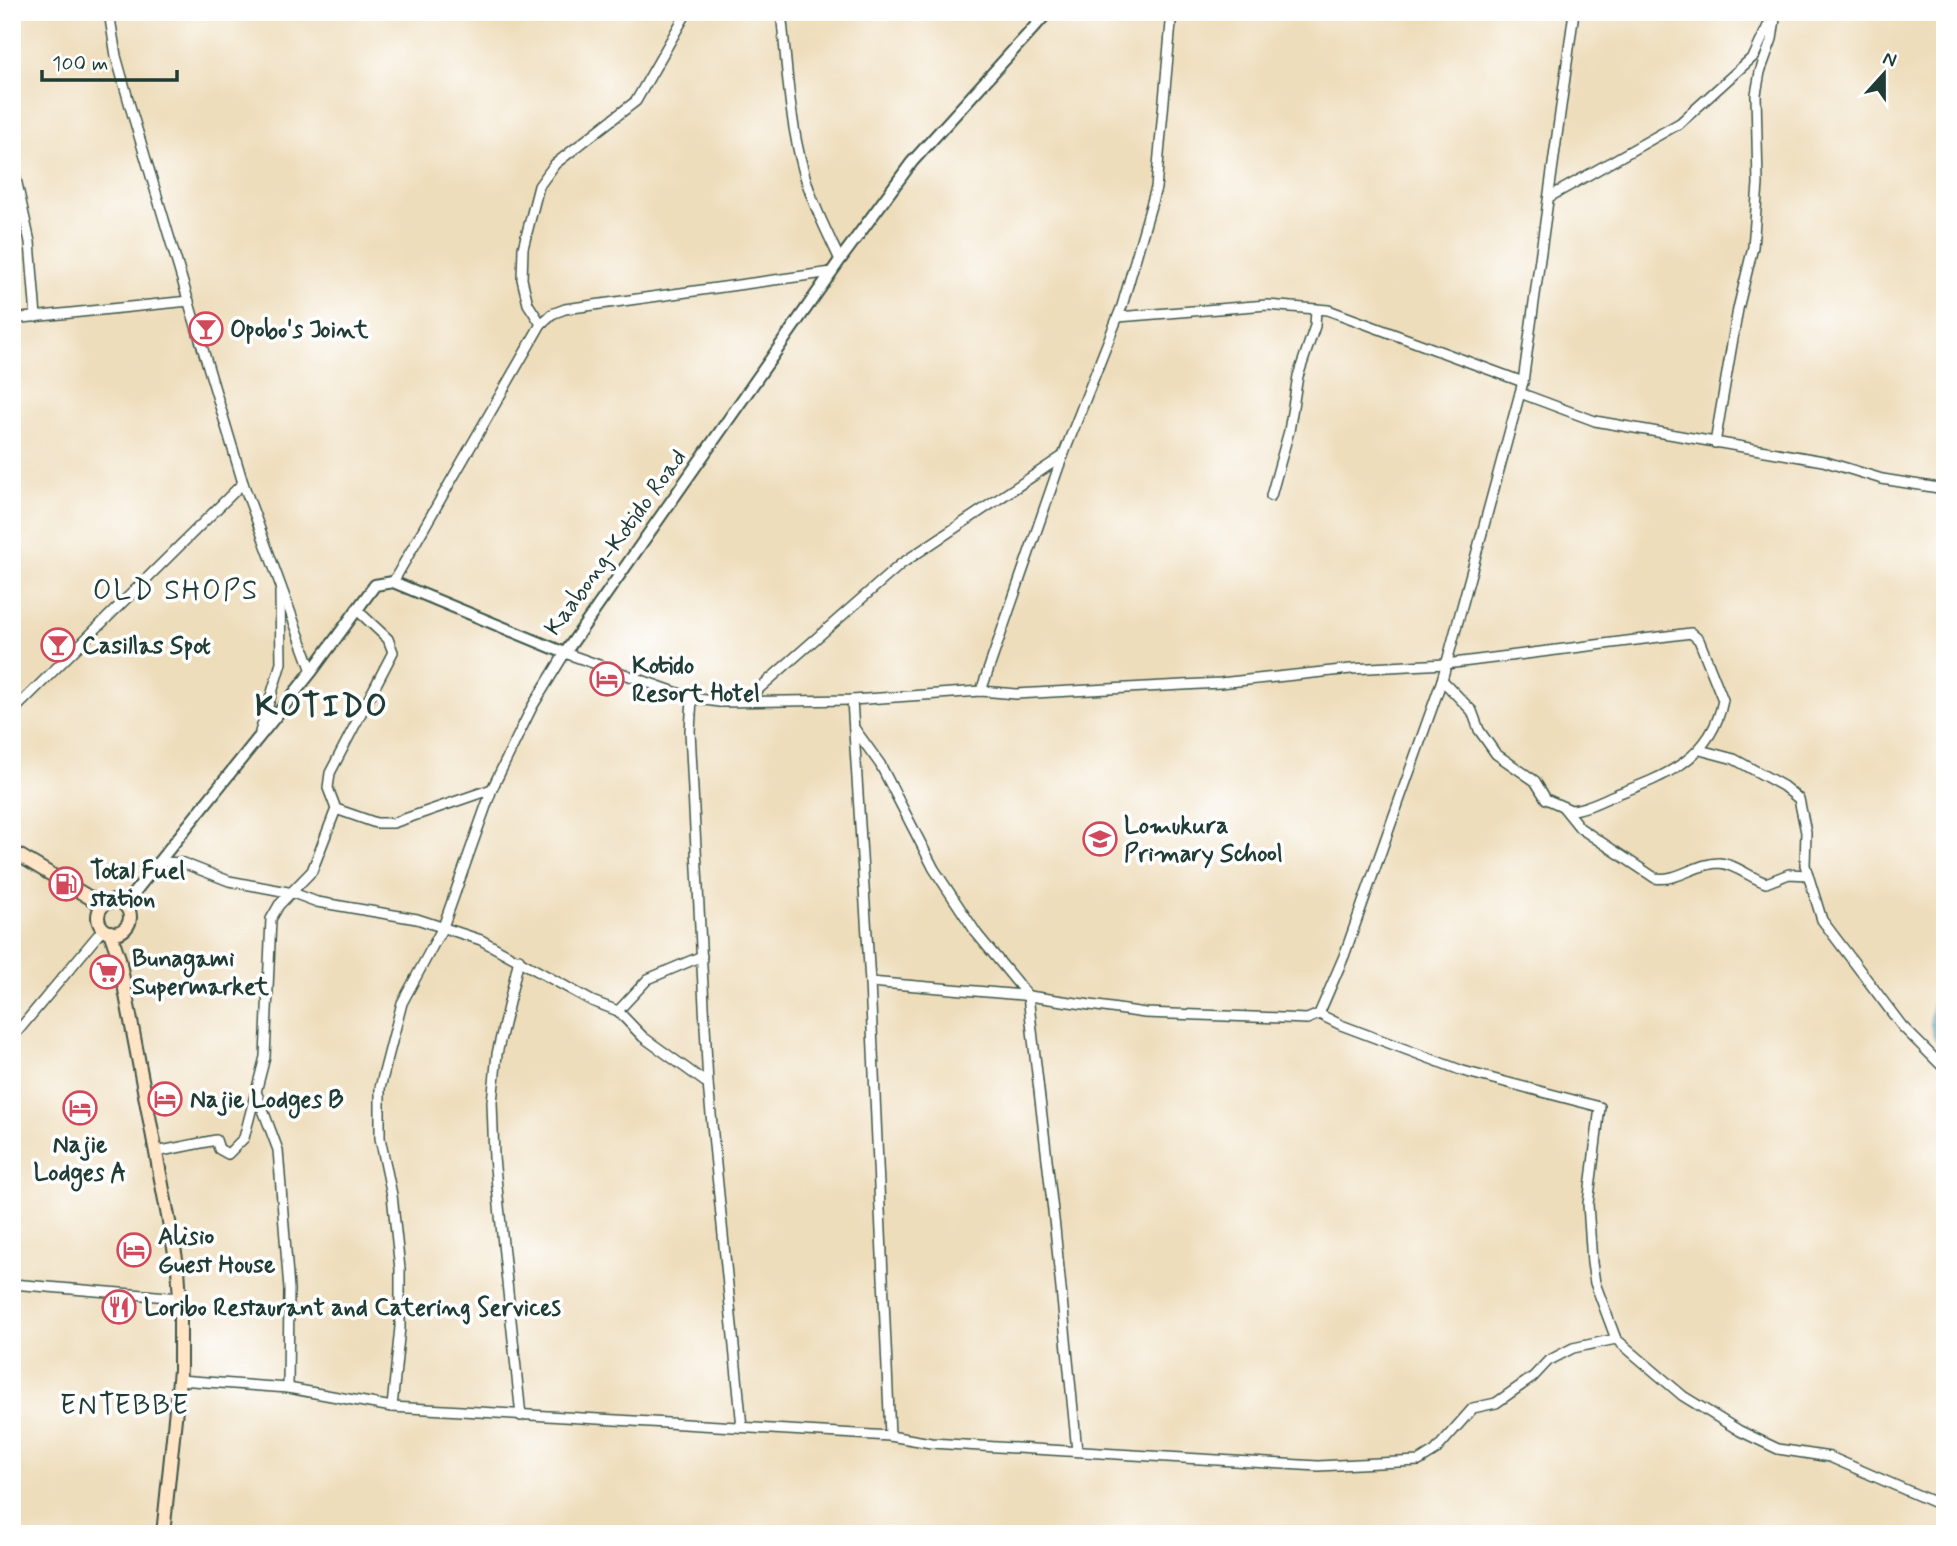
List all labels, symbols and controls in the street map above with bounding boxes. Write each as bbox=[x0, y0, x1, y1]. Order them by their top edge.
scale bar bbox=[42, 38, 177, 82]
north arrow bbox=[1848, 38, 1918, 108]
text: N bbox=[1879, 46, 1900, 73]
text: 100 m bbox=[52, 50, 108, 78]
bar icon: Opobo's Joint bbox=[187, 310, 225, 348]
place label: Opobo's Joint bbox=[230, 315, 369, 346]
street label: Kaabong-Kotido Road bbox=[538, 443, 694, 642]
district label: OLD SHOPS bbox=[93, 573, 259, 610]
bar icon: Casillas Spot bbox=[39, 626, 77, 664]
place label: Casillas Spot bbox=[82, 631, 211, 662]
place label: Kotido Resort Hotel bbox=[632, 651, 760, 710]
hotel icon: Kotido Resort Hotel bbox=[588, 660, 626, 698]
district label: KOTIDO bbox=[255, 686, 389, 728]
place label: Lomukura Primary School bbox=[1124, 811, 1283, 870]
school or university icon: Lomukura Primary School bbox=[1081, 820, 1119, 858]
place label: Total Fuel station bbox=[90, 856, 185, 915]
fuel station icon: Total Fuel station bbox=[47, 865, 85, 903]
place label: Bunagami Supermarket bbox=[132, 944, 270, 1003]
supermarket icon: Bunagami Supermarket bbox=[88, 953, 126, 991]
hotel icon: Najie Lodges B bbox=[146, 1080, 184, 1118]
place label: Najie Lodges B bbox=[190, 1085, 343, 1119]
hotel icon: Najie Lodges A bbox=[61, 1089, 99, 1127]
place label: Najie Lodges A bbox=[34, 1130, 126, 1192]
place label: Alisio Guest House bbox=[158, 1222, 276, 1281]
hotel icon: Alisio Guest House bbox=[115, 1231, 153, 1269]
restaurant icon: Loribo Restaurant and Catering Services bbox=[100, 1288, 138, 1326]
place label: Loribo Restaurant and Catering Services bbox=[144, 1293, 561, 1325]
district label: ENTEBBE bbox=[60, 1388, 190, 1425]

